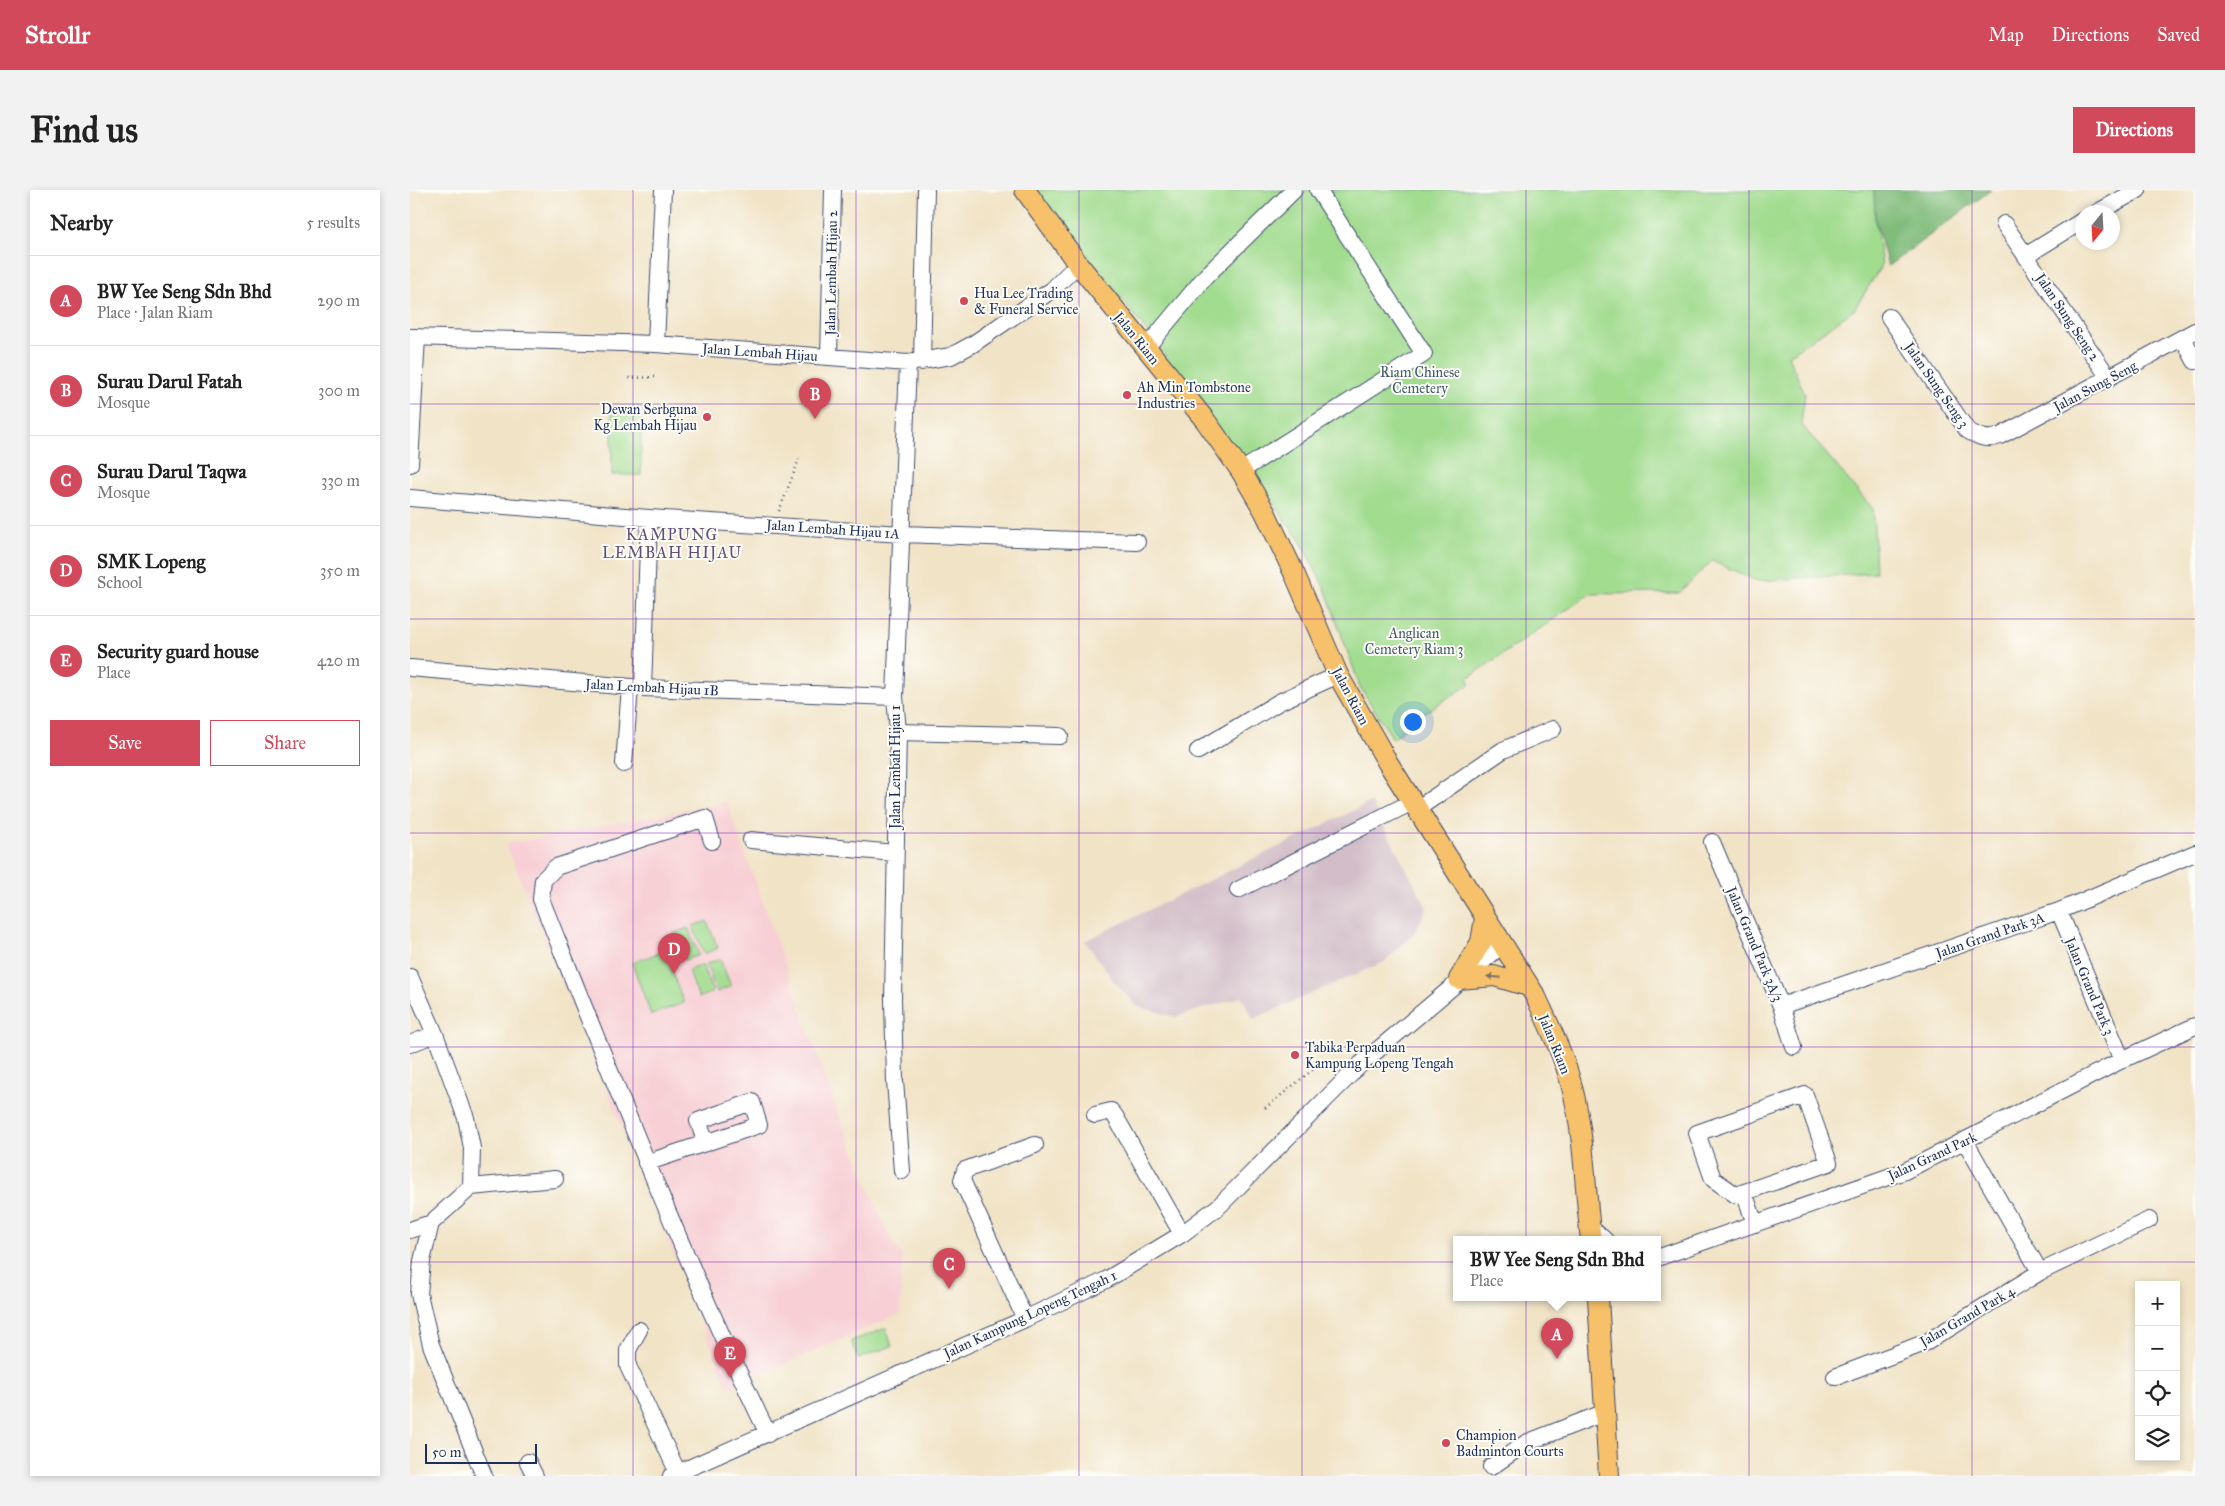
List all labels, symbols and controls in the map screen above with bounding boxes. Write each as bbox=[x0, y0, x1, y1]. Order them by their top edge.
text: Strollr bbox=[25, 20, 90, 50]
text: Map bbox=[1988, 24, 2024, 46]
text: Directions bbox=[2052, 24, 2129, 46]
text: Saved bbox=[2157, 24, 2200, 46]
button: Directions bbox=[2073, 107, 2195, 153]
text: Find us bbox=[30, 109, 138, 152]
north arrow bbox=[2075, 205, 2120, 250]
text: Nearby bbox=[50, 210, 113, 236]
street label: Jalan Lembah Hijau 2 bbox=[822, 210, 842, 338]
text: 5 results bbox=[306, 213, 360, 232]
street label: Jalan Sung Seng 2 bbox=[2030, 269, 2103, 365]
text: BW Yee Seng Sdn Bhd bbox=[97, 280, 272, 303]
place label: Hua Lee Trading & Funeral Service bbox=[974, 285, 1078, 318]
text: A bbox=[61, 291, 71, 310]
text: 290 m bbox=[317, 291, 360, 310]
marker: Hua Lee Trading & Funeral Service bbox=[958, 295, 970, 307]
text: Place · Jalan Riam bbox=[97, 303, 213, 322]
street label: Jalan Riam bbox=[1108, 307, 1163, 369]
street label: Jalan Sung Seng 3 bbox=[1899, 338, 1972, 432]
street label: Jalan Lembah Hijau bbox=[700, 340, 819, 366]
street label: Jalan Sung Seng bbox=[2049, 357, 2141, 417]
park label: Riam Chinese Cemetery bbox=[1380, 364, 1460, 397]
text: Surau Darul Fatah bbox=[97, 370, 242, 393]
pin: B bbox=[799, 378, 831, 419]
place label: Ah Min Tombstone Industries bbox=[1136, 379, 1251, 412]
text: B bbox=[61, 381, 71, 400]
text: 300 m bbox=[318, 381, 360, 400]
marker: Ah Min Tombstone Industries bbox=[1121, 389, 1133, 401]
text: Mosque bbox=[97, 393, 150, 412]
place label: Dewan Serbguna Kg Lembah Hijau bbox=[593, 401, 698, 434]
marker: Dewan Serbguna Kg Lembah Hijau bbox=[701, 411, 713, 423]
text: Surau Darul Taqwa bbox=[97, 460, 246, 483]
text: C bbox=[61, 471, 71, 490]
text: 330 m bbox=[321, 471, 360, 490]
text: Mosque bbox=[97, 483, 150, 502]
street label: Jalan Lembah Hijau 1A bbox=[764, 516, 901, 544]
district label: KAMPUNG LEMBAH HIJAU bbox=[602, 525, 742, 563]
text: SMK Lopeng bbox=[97, 550, 205, 573]
text: D bbox=[60, 561, 72, 580]
text: 350 m bbox=[320, 561, 360, 580]
text: School bbox=[97, 573, 142, 592]
park label: Anglican Cemetery Riam 3 bbox=[1365, 625, 1463, 658]
text: Security guard house bbox=[97, 640, 259, 663]
text: E bbox=[60, 651, 72, 670]
text: 420 m bbox=[317, 651, 360, 670]
text: Place bbox=[97, 663, 131, 682]
street label: Jalan Riam bbox=[1326, 663, 1373, 729]
street label: Jalan Lembah Hijau 1B bbox=[583, 675, 719, 700]
street label: Jalan Lembah Hijau 1 bbox=[887, 704, 905, 831]
your location bbox=[1400, 709, 1426, 735]
button: Save bbox=[50, 720, 200, 766]
button: Share bbox=[210, 720, 360, 766]
street label: Jalan Grand Park 3A/3 bbox=[1721, 882, 1786, 1005]
street label: Jalan Grand Park 3A bbox=[1932, 909, 2048, 964]
pin: D bbox=[658, 933, 690, 974]
street label: Jalan Grand Park 3 bbox=[2060, 933, 2118, 1038]
one-way arrow bbox=[1486, 973, 1502, 981]
street label: Jalan Riam bbox=[1533, 1010, 1574, 1077]
place label: Tabika Perpaduan Kampung Lopeng Tengah bbox=[1305, 1039, 1454, 1072]
marker: Tabika Perpaduan Kampung Lopeng Tengah bbox=[1289, 1049, 1301, 1061]
street label: Jalan Grand Park bbox=[1883, 1128, 1980, 1186]
popup bbox=[1453, 1236, 1661, 1301]
pin: C bbox=[933, 1248, 965, 1289]
text: BW Yee Seng Sdn Bhd bbox=[1470, 1248, 1644, 1271]
street label: Jalan Kampung Lopeng Tengah 1 bbox=[939, 1267, 1120, 1364]
text: Place bbox=[1470, 1271, 1503, 1290]
map controls bbox=[2135, 1281, 2180, 1461]
button: + bbox=[2135, 1281, 2180, 1326]
street label: Jalan Grand Park 4 bbox=[1915, 1282, 2019, 1352]
pin: A bbox=[1541, 1318, 1573, 1359]
button: − bbox=[2135, 1326, 2180, 1371]
pin: E bbox=[714, 1337, 746, 1378]
button: locate bbox=[2135, 1371, 2180, 1416]
button: layers bbox=[2135, 1416, 2180, 1461]
place label: Champion Badminton Courts bbox=[1456, 1427, 1564, 1460]
marker: Champion Badminton Courts bbox=[1440, 1437, 1452, 1449]
scale bar bbox=[425, 1441, 538, 1464]
text: 50 m bbox=[432, 1444, 461, 1461]

